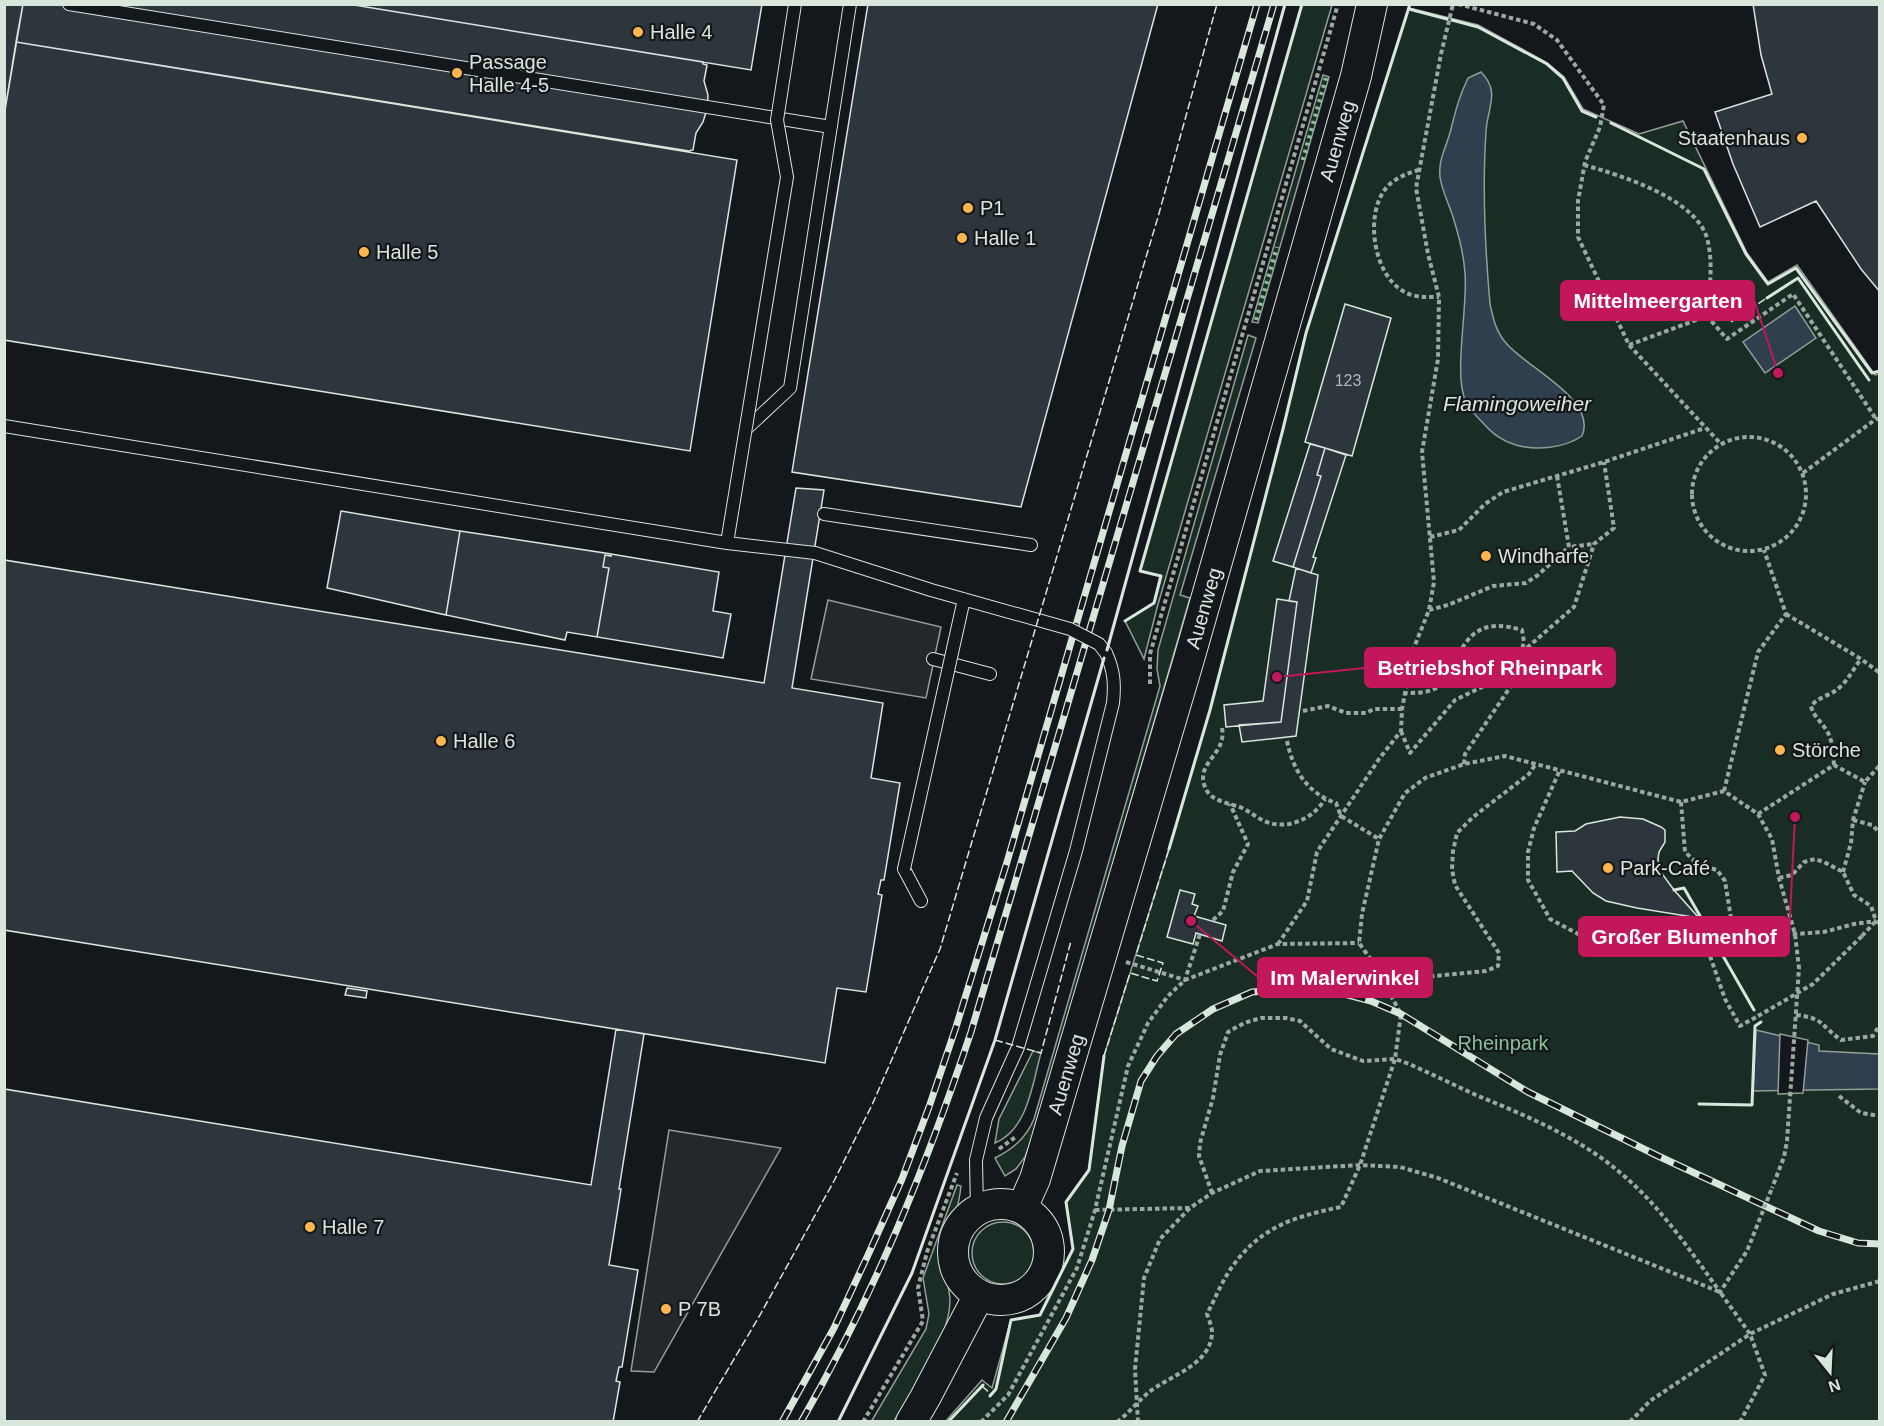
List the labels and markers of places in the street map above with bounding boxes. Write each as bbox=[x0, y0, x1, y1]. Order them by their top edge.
place label: Halle 4 bbox=[650, 21, 712, 43]
marker: Halle 4 bbox=[631, 25, 645, 39]
place label: Passage Halle 4-5 bbox=[469, 51, 549, 96]
marker: Passage Halle 4-5 bbox=[450, 66, 464, 80]
place label: Staatenhaus bbox=[1678, 127, 1790, 149]
marker: Staatenhaus bbox=[1795, 131, 1809, 145]
place label: P1 bbox=[980, 197, 1004, 219]
marker: P1 bbox=[961, 201, 975, 215]
place label: Halle 1 bbox=[974, 227, 1036, 249]
marker: Halle 1 bbox=[955, 231, 969, 245]
place label: Halle 5 bbox=[376, 241, 438, 263]
marker: Halle 5 bbox=[357, 245, 371, 259]
callout: Mittelmeergarten bbox=[1561, 281, 1754, 320]
place label: Windharfe bbox=[1498, 545, 1589, 567]
marker: Windharfe bbox=[1479, 549, 1493, 563]
callout: Betriebshof Rheinpark bbox=[1365, 648, 1615, 687]
place label: Halle 6 bbox=[453, 730, 515, 752]
marker: Halle 6 bbox=[434, 734, 448, 748]
place label: Störche bbox=[1792, 739, 1861, 761]
marker: Störche bbox=[1773, 743, 1787, 757]
place label: Park-Café bbox=[1620, 857, 1710, 879]
marker: Park-Café bbox=[1601, 861, 1615, 875]
callout: Großer Blumenhof bbox=[1579, 917, 1789, 956]
callout: Im Malerwinkel bbox=[1258, 958, 1432, 997]
place label: Halle 7 bbox=[322, 1216, 384, 1238]
marker: Halle 7 bbox=[303, 1220, 317, 1234]
place label: P 7B bbox=[678, 1298, 721, 1320]
marker: P 7B bbox=[659, 1302, 673, 1316]

